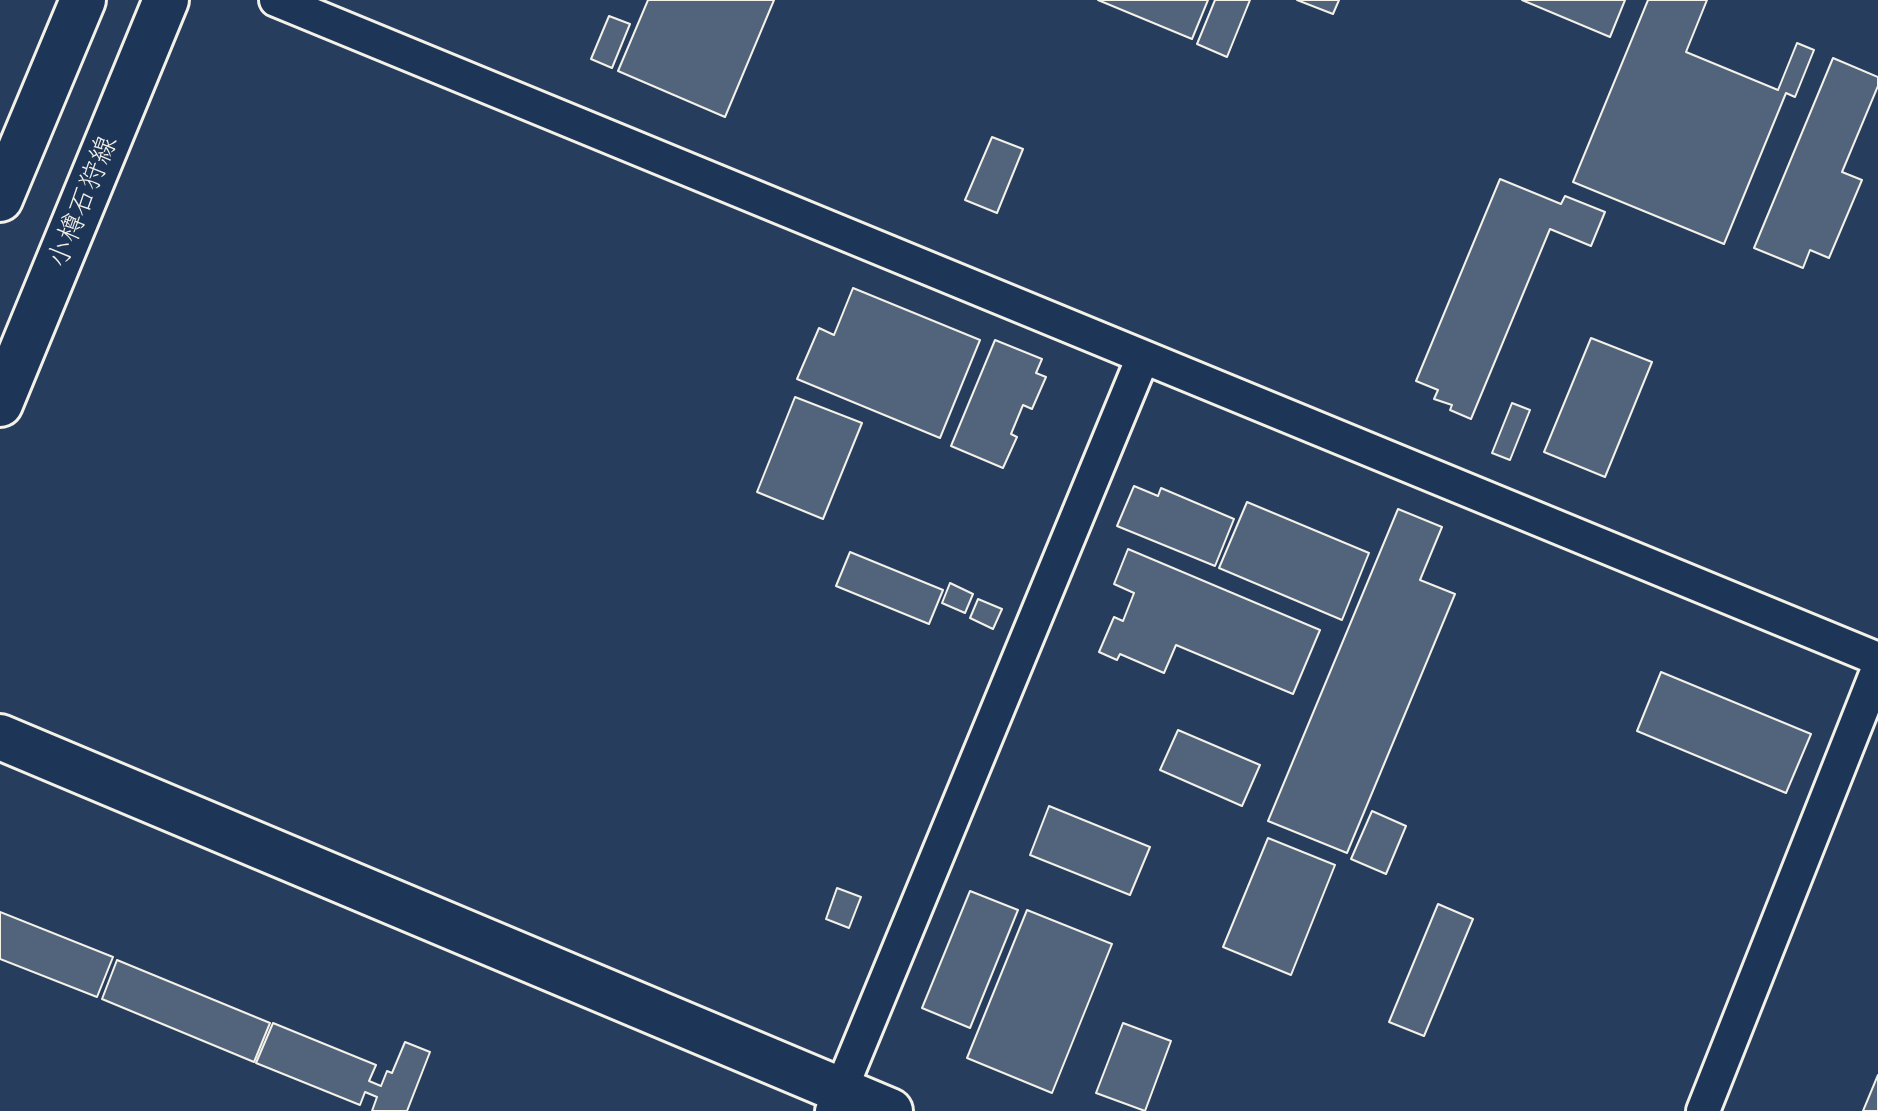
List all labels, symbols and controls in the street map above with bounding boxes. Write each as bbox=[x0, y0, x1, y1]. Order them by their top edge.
street label: 小樽石狩線 bbox=[41, 131, 125, 273]

